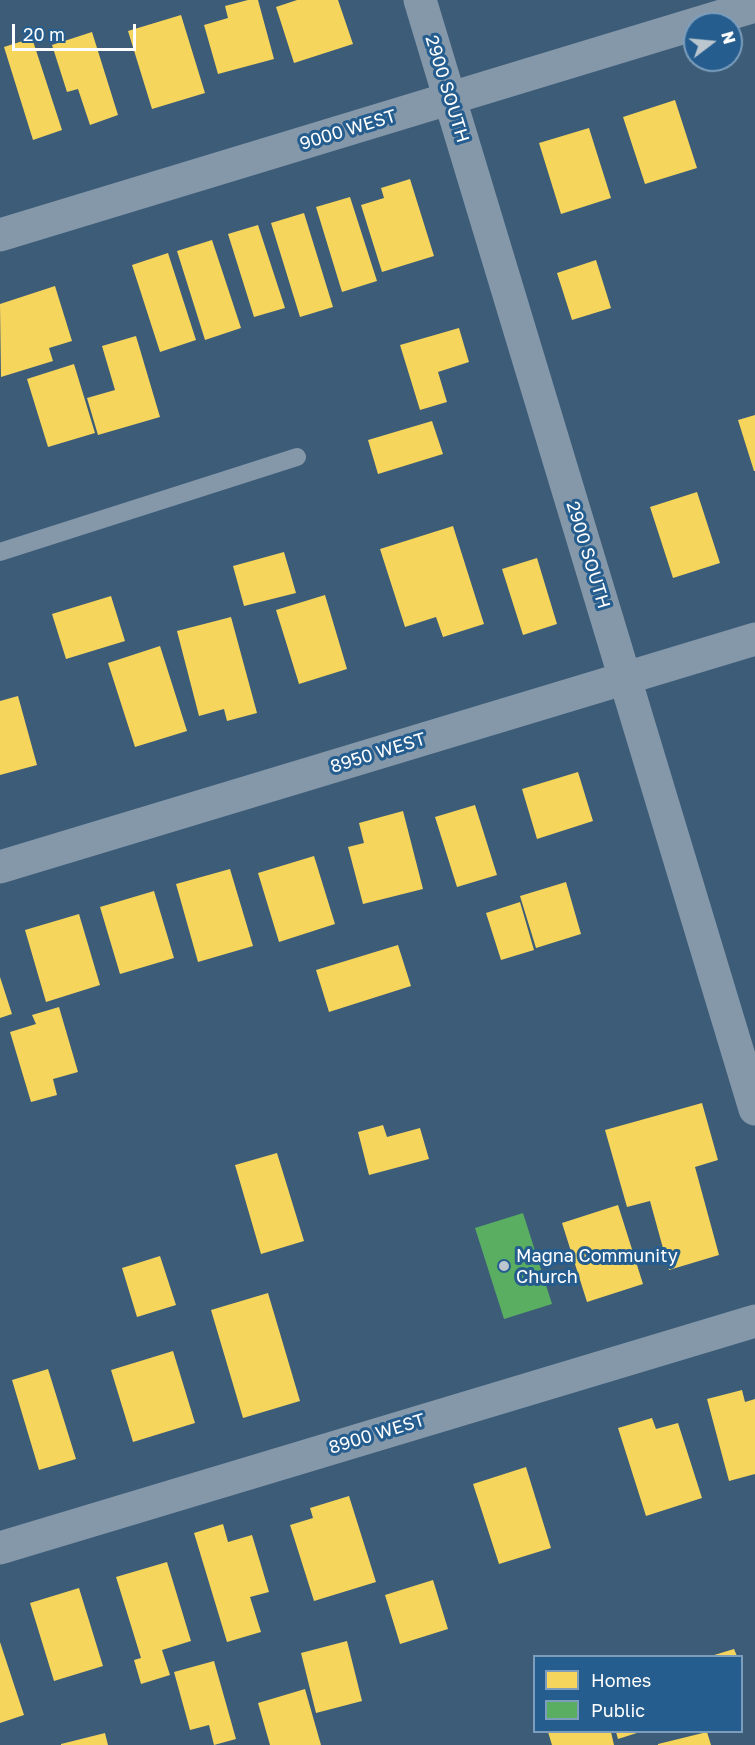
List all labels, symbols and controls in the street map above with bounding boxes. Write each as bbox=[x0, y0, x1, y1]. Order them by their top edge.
scale bar bbox=[15, 12, 140, 50]
north arrow bbox=[683, 12, 743, 72]
text: 20 m bbox=[23, 23, 65, 45]
text: N bbox=[717, 29, 740, 46]
street label: 2900 SOUTH bbox=[420, 33, 474, 145]
street label: 9000 WEST bbox=[297, 105, 399, 155]
street label: 2900 SOUTH bbox=[561, 499, 615, 611]
street label: 8950 WEST bbox=[328, 728, 428, 778]
place label: Magna Community Church bbox=[516, 1245, 678, 1288]
marker: Magna Community Church bbox=[497, 1259, 511, 1273]
street label: 8900 WEST bbox=[326, 1409, 428, 1459]
legend bbox=[533, 1655, 743, 1733]
text: Homes bbox=[591, 1669, 651, 1691]
text: Public bbox=[591, 1699, 645, 1721]

